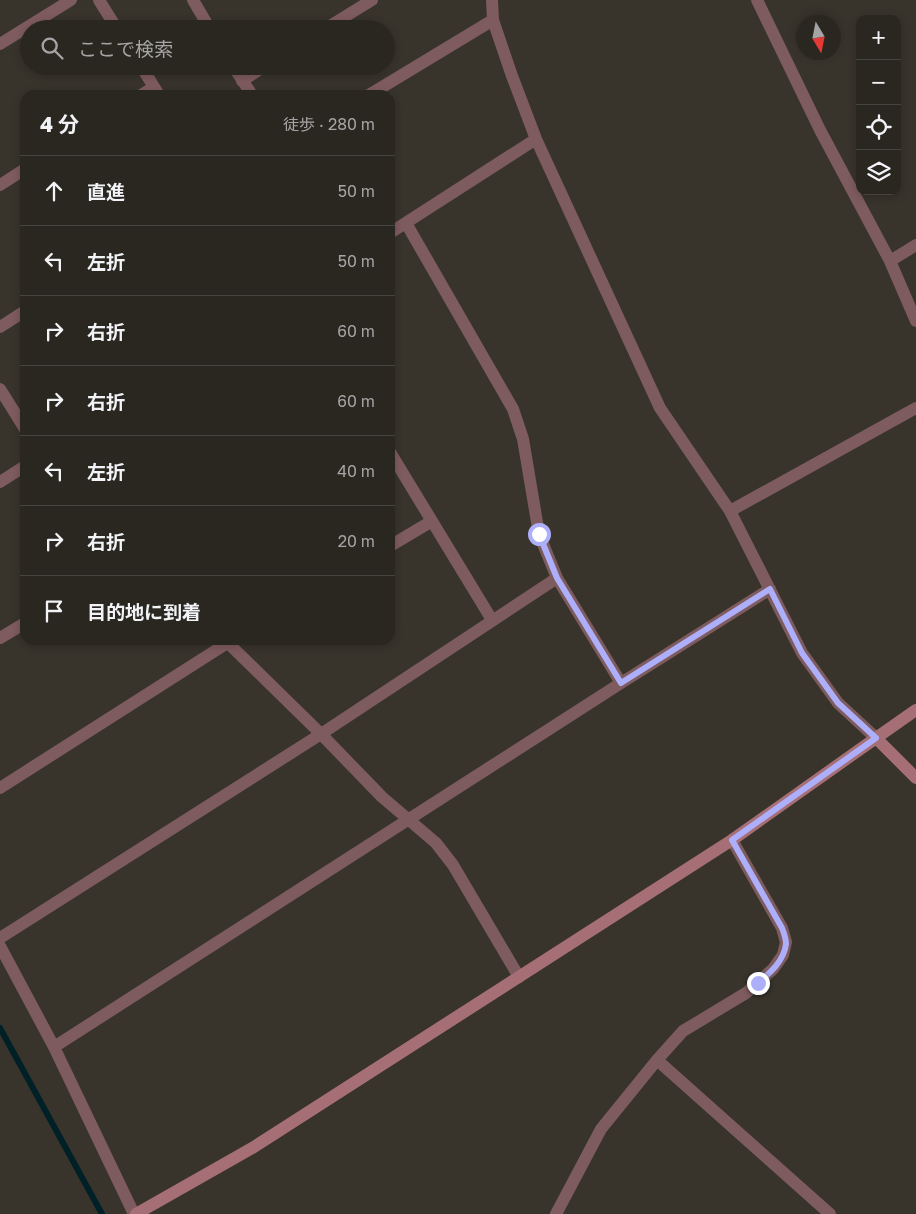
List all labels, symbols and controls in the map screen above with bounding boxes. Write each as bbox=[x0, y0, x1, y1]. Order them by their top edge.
north arrow bbox=[796, 15, 841, 60]
map controls bbox=[856, 15, 901, 195]
button: + bbox=[856, 15, 901, 60]
search box bbox=[20, 20, 395, 75]
icon: search bbox=[38, 34, 66, 62]
text: ここで検索 bbox=[78, 37, 173, 60]
button: − bbox=[856, 60, 901, 105]
button: locate bbox=[856, 105, 901, 150]
text: 4 分 bbox=[40, 111, 79, 137]
text: 徒歩 · 280 m bbox=[283, 114, 375, 134]
button: layers bbox=[856, 150, 901, 195]
icon: ahead bbox=[40, 177, 68, 205]
text: 直進 bbox=[87, 180, 125, 203]
text: 50 m bbox=[338, 181, 375, 201]
icon: left bbox=[40, 247, 68, 275]
text: 左折 bbox=[87, 250, 125, 273]
text: 50 m bbox=[338, 251, 375, 271]
icon: right bbox=[40, 317, 68, 345]
text: 右折 bbox=[87, 320, 125, 343]
text: 60 m bbox=[337, 321, 375, 341]
icon: right bbox=[40, 387, 68, 415]
text: 右折 bbox=[87, 390, 125, 413]
text: 60 m bbox=[337, 391, 375, 411]
icon: left bbox=[40, 457, 68, 485]
text: 左折 bbox=[87, 460, 125, 483]
text: 40 m bbox=[337, 461, 375, 481]
route start bbox=[528, 523, 551, 546]
icon: right bbox=[40, 527, 68, 555]
text: 右折 bbox=[87, 530, 125, 553]
text: 20 m bbox=[338, 531, 375, 551]
icon: arrive bbox=[40, 597, 68, 625]
text: 目的地に到着 bbox=[87, 600, 201, 623]
route end bbox=[747, 972, 770, 995]

